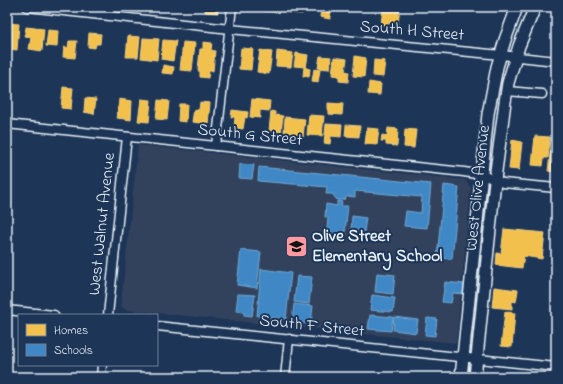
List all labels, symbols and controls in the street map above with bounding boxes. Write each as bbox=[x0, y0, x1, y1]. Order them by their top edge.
street label: South H Street bbox=[359, 14, 465, 48]
street label: South G Street bbox=[196, 117, 304, 153]
street label: West Olive Avenue bbox=[459, 124, 497, 252]
street label: West Walnut Avenue bbox=[82, 151, 122, 297]
place label: Olive Street Elementary School bbox=[312, 224, 443, 271]
school or university icon: Olive Street Elementary School bbox=[284, 233, 310, 259]
street label: South F Street bbox=[258, 308, 366, 344]
legend bbox=[18, 314, 158, 366]
text: Homes bbox=[54, 322, 88, 340]
text: Schools bbox=[54, 342, 93, 360]

